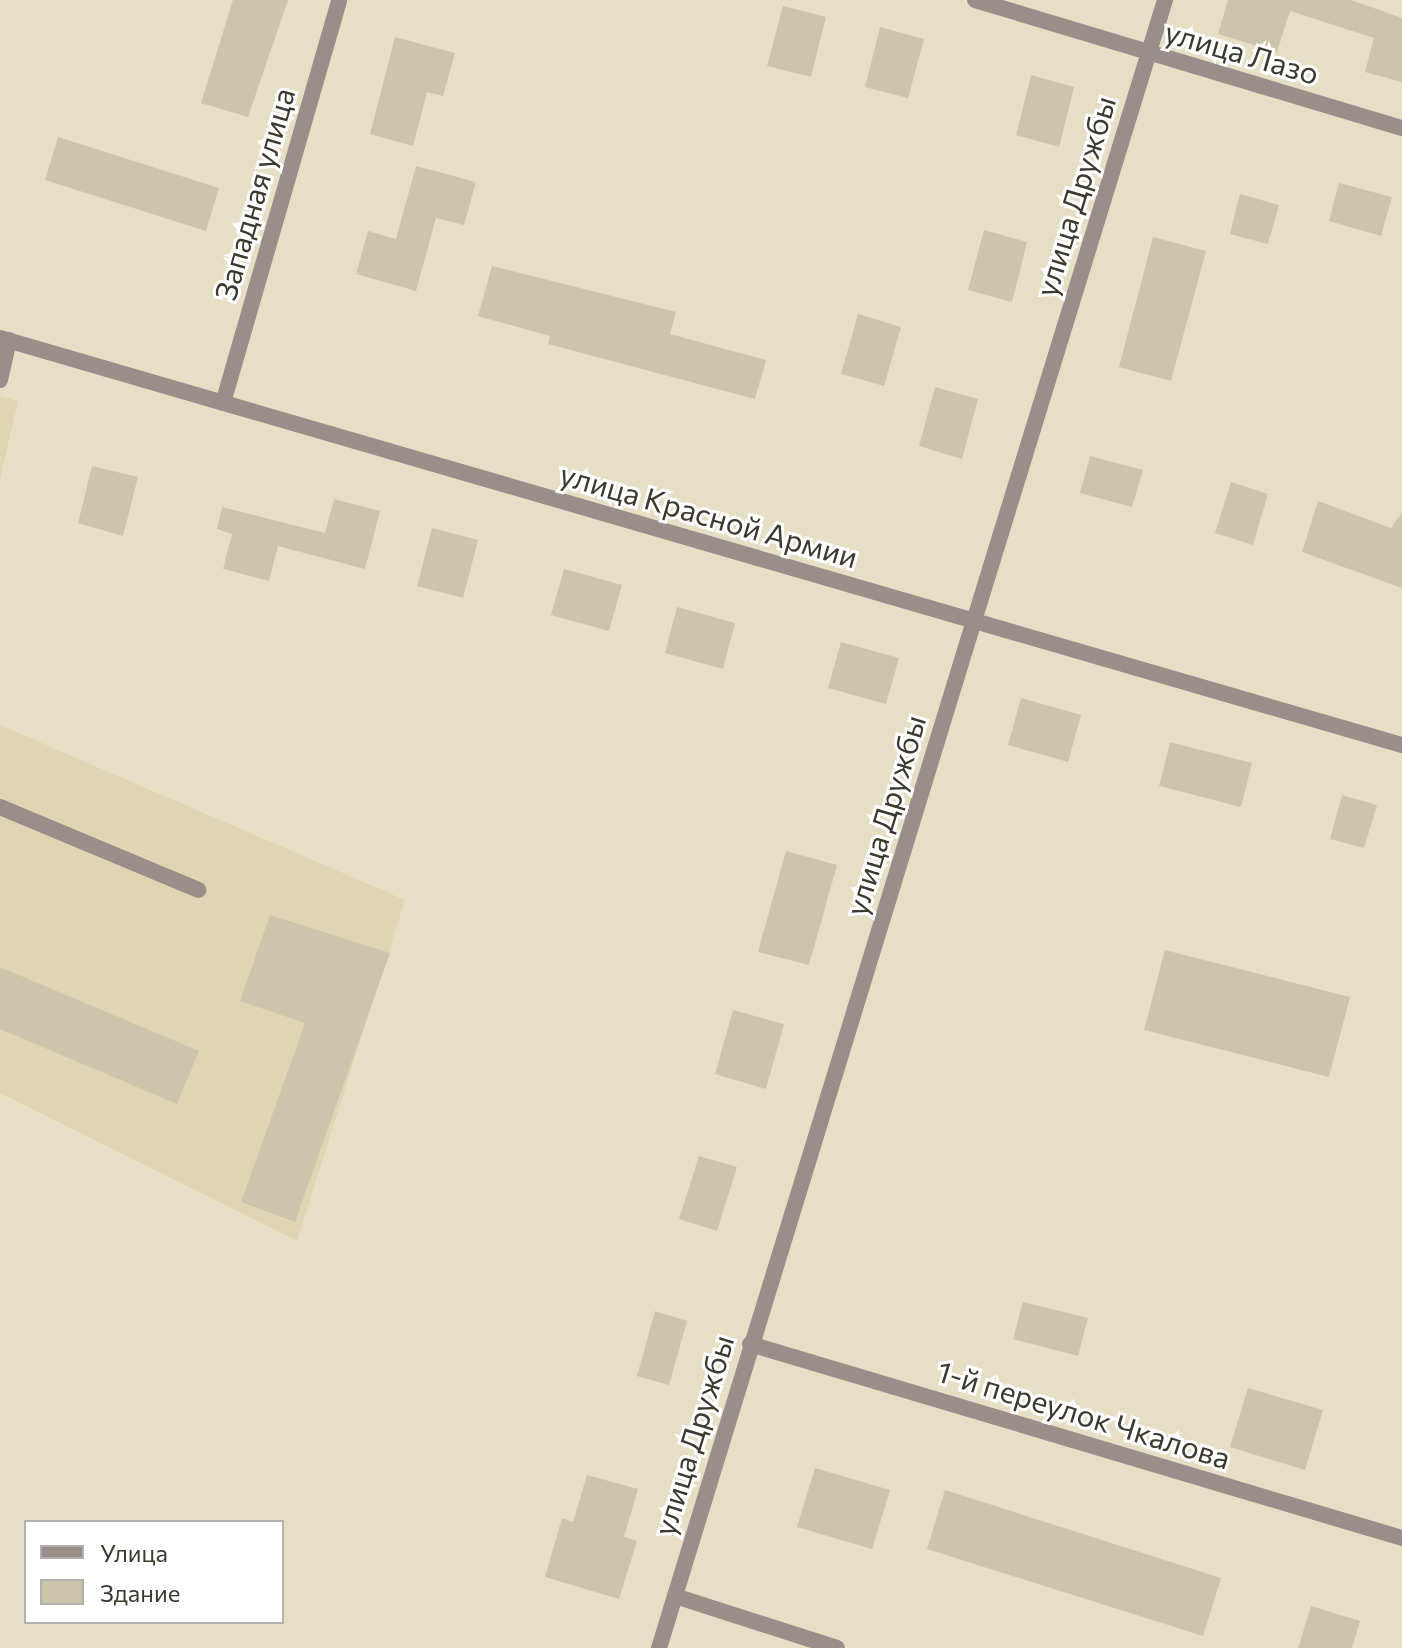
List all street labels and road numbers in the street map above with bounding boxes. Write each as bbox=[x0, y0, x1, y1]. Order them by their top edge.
street label: улица Лазо bbox=[1161, 13, 1323, 91]
street label: Западная улица bbox=[206, 84, 302, 304]
street label: улица Дружбы bbox=[1027, 91, 1123, 301]
street label: улица Красной Армии bbox=[556, 455, 862, 575]
street label: улица Дружбы bbox=[837, 710, 933, 920]
street label: улица Дружбы bbox=[645, 1330, 741, 1540]
street label: 1-й переулок Чкалова bbox=[933, 1352, 1235, 1476]

